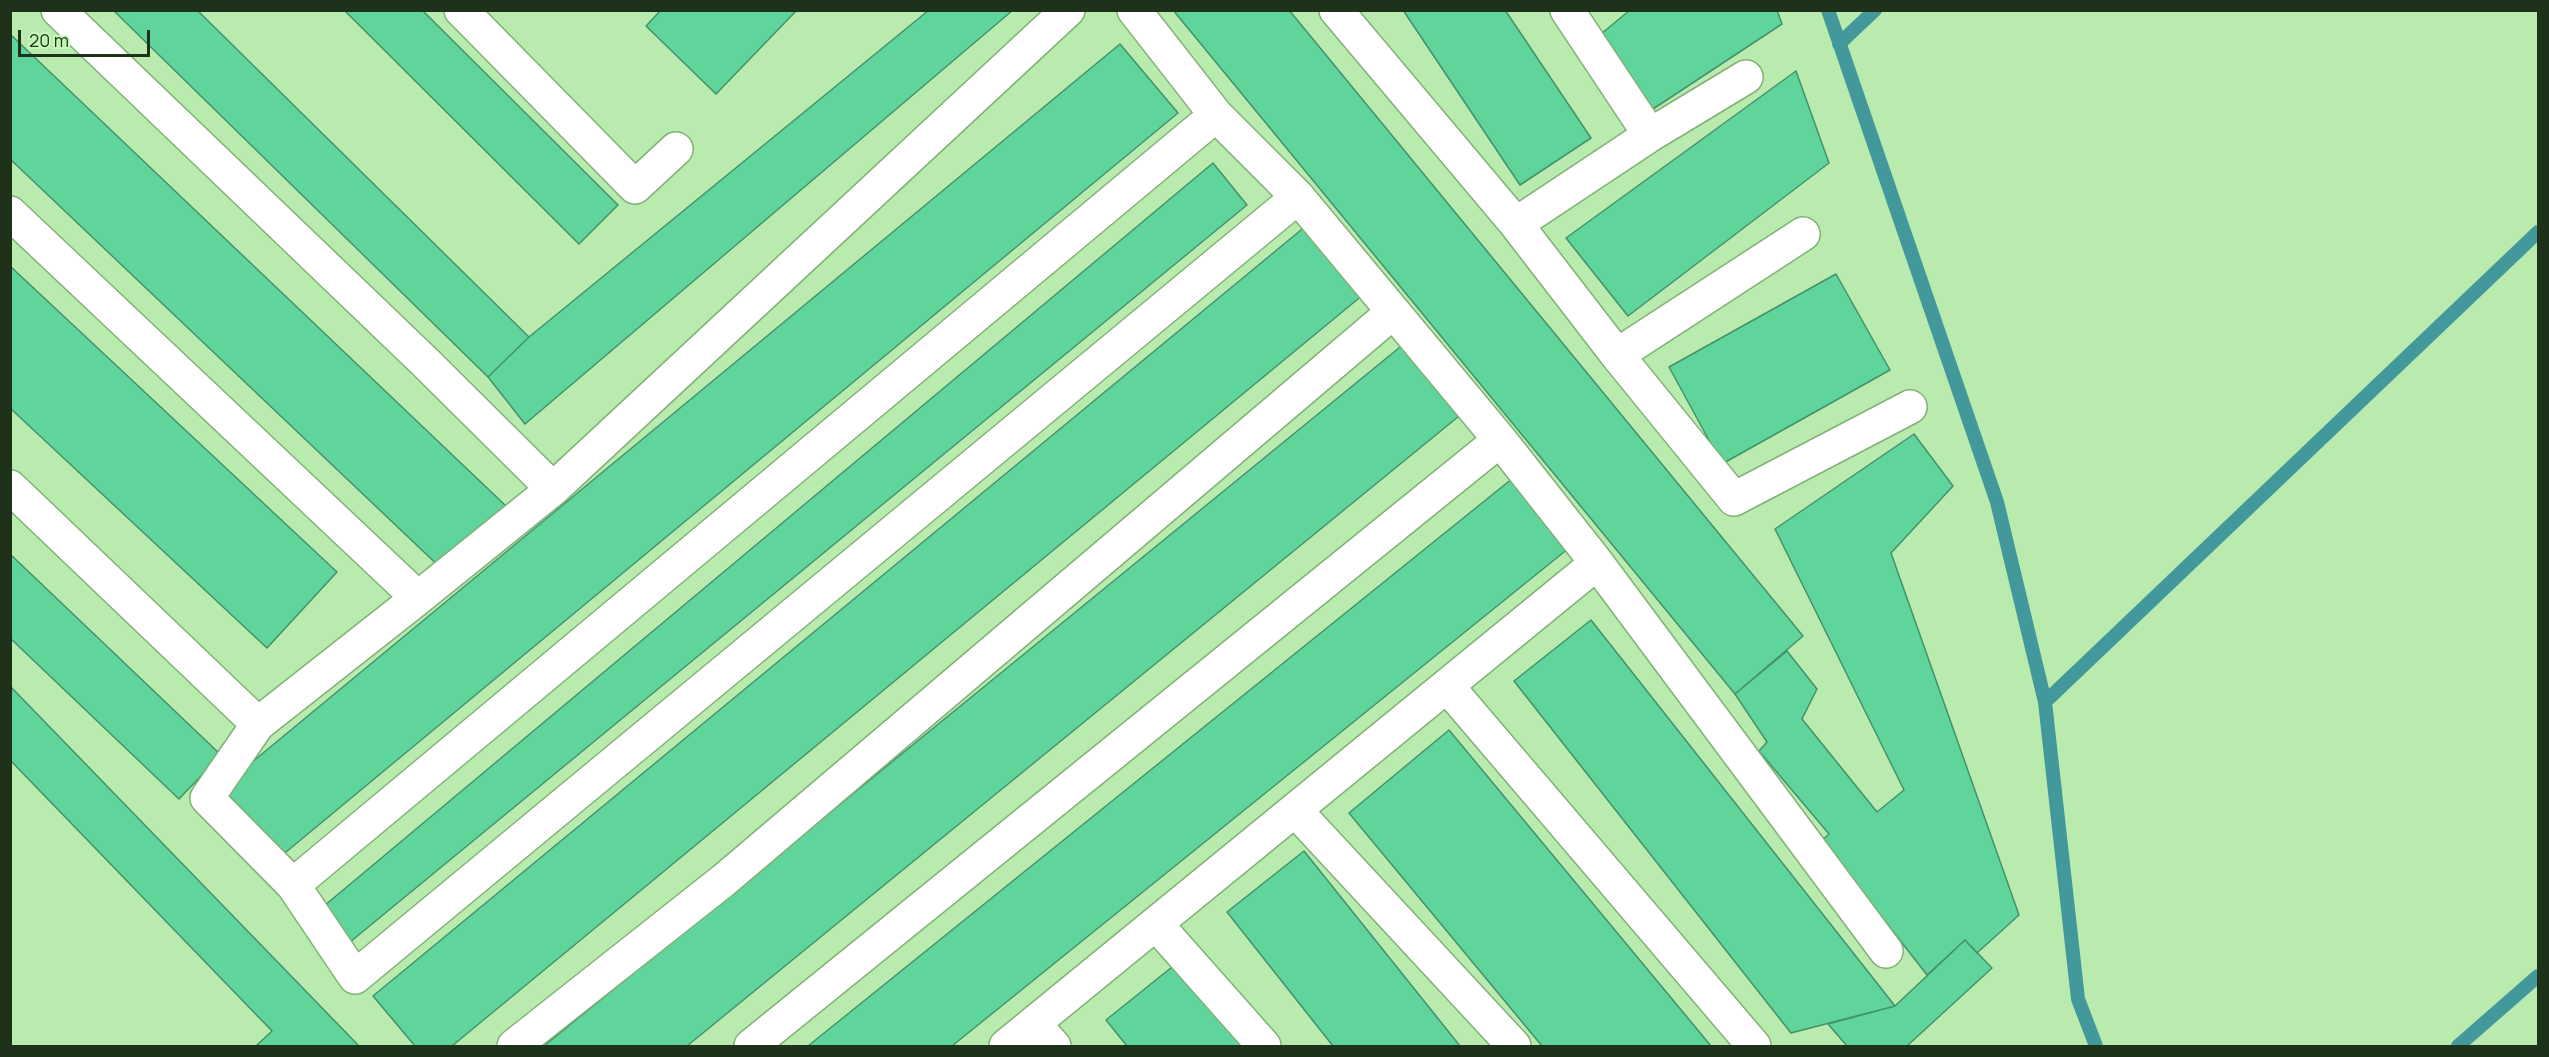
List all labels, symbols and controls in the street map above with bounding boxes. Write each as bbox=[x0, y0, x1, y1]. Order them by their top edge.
scale bar bbox=[21, 18, 153, 56]
text: 20 m bbox=[29, 28, 69, 52]

